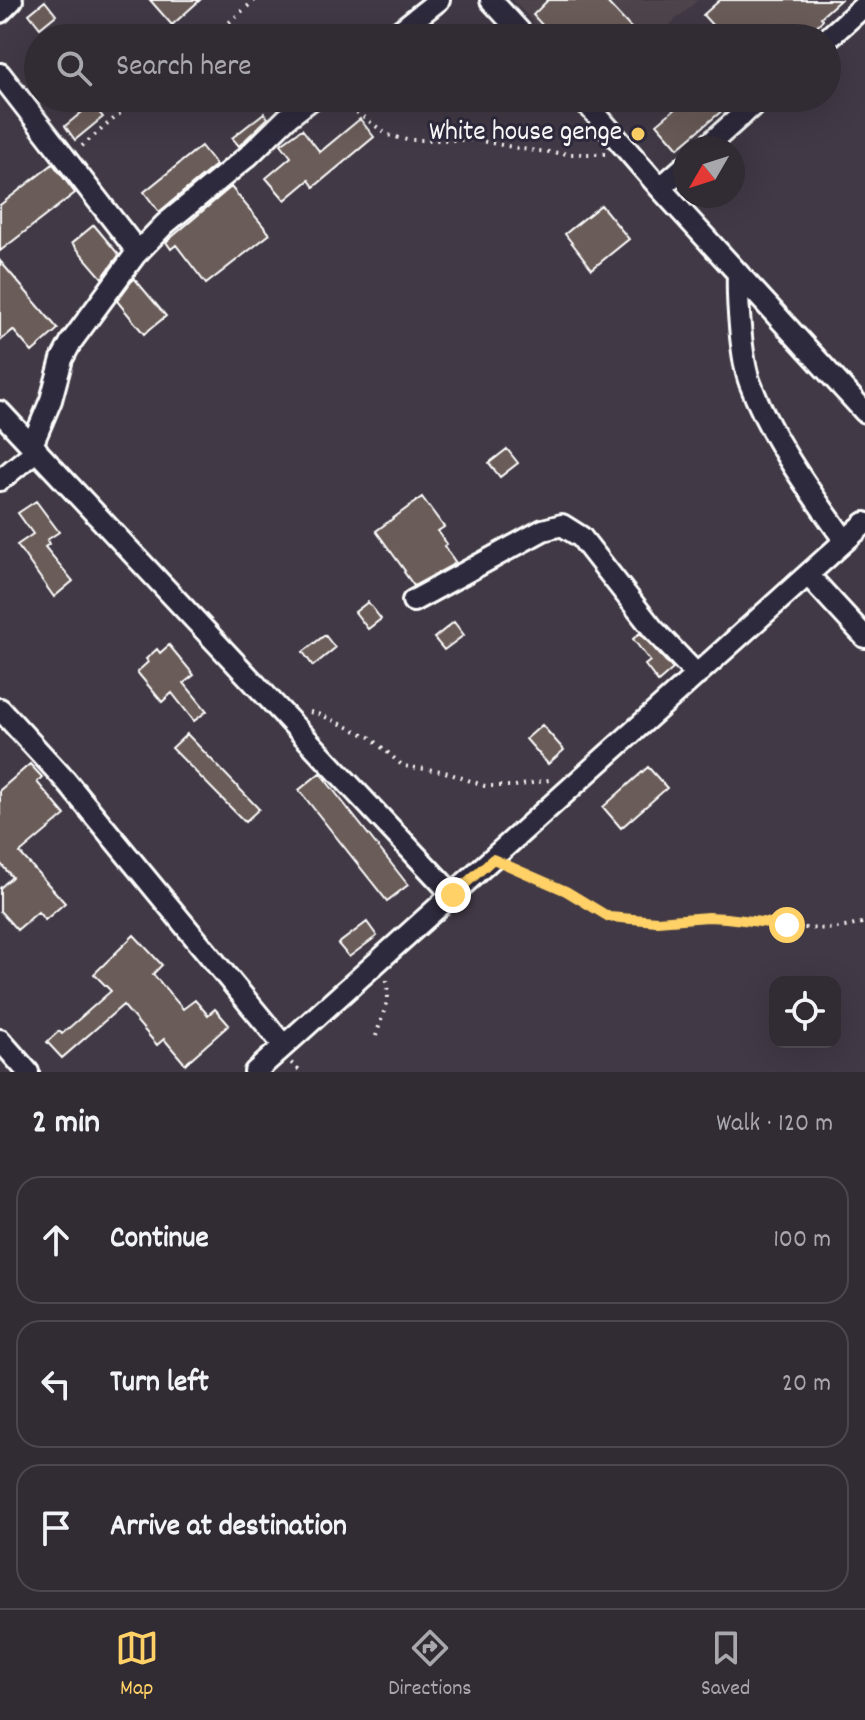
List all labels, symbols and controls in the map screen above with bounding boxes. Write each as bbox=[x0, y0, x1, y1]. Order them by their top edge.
search box bbox=[24, 24, 841, 112]
icon: search bbox=[52, 46, 96, 90]
text: Search here bbox=[116, 47, 252, 90]
place label: White house genge bbox=[429, 114, 622, 154]
marker: White house genge bbox=[629, 125, 647, 143]
north arrow bbox=[673, 136, 745, 208]
route end bbox=[435, 877, 471, 913]
route start bbox=[769, 907, 805, 943]
map controls bbox=[769, 976, 841, 1048]
button: locate bbox=[769, 976, 841, 1048]
text: 2 min bbox=[32, 1100, 100, 1149]
text: Walk · 120 m bbox=[716, 1106, 833, 1143]
icon: ahead bbox=[34, 1218, 78, 1262]
text: Continue bbox=[110, 1219, 209, 1262]
text: 100 m bbox=[773, 1222, 831, 1259]
icon: left bbox=[34, 1362, 78, 1406]
text: Turn left bbox=[110, 1363, 209, 1406]
text: 20 m bbox=[782, 1366, 831, 1403]
icon: arrive bbox=[34, 1506, 78, 1550]
text: Arrive at destination bbox=[110, 1507, 347, 1550]
tab: Map bbox=[115, 1626, 159, 1705]
tab: Directions bbox=[388, 1626, 472, 1705]
tab: Saved bbox=[701, 1626, 750, 1705]

